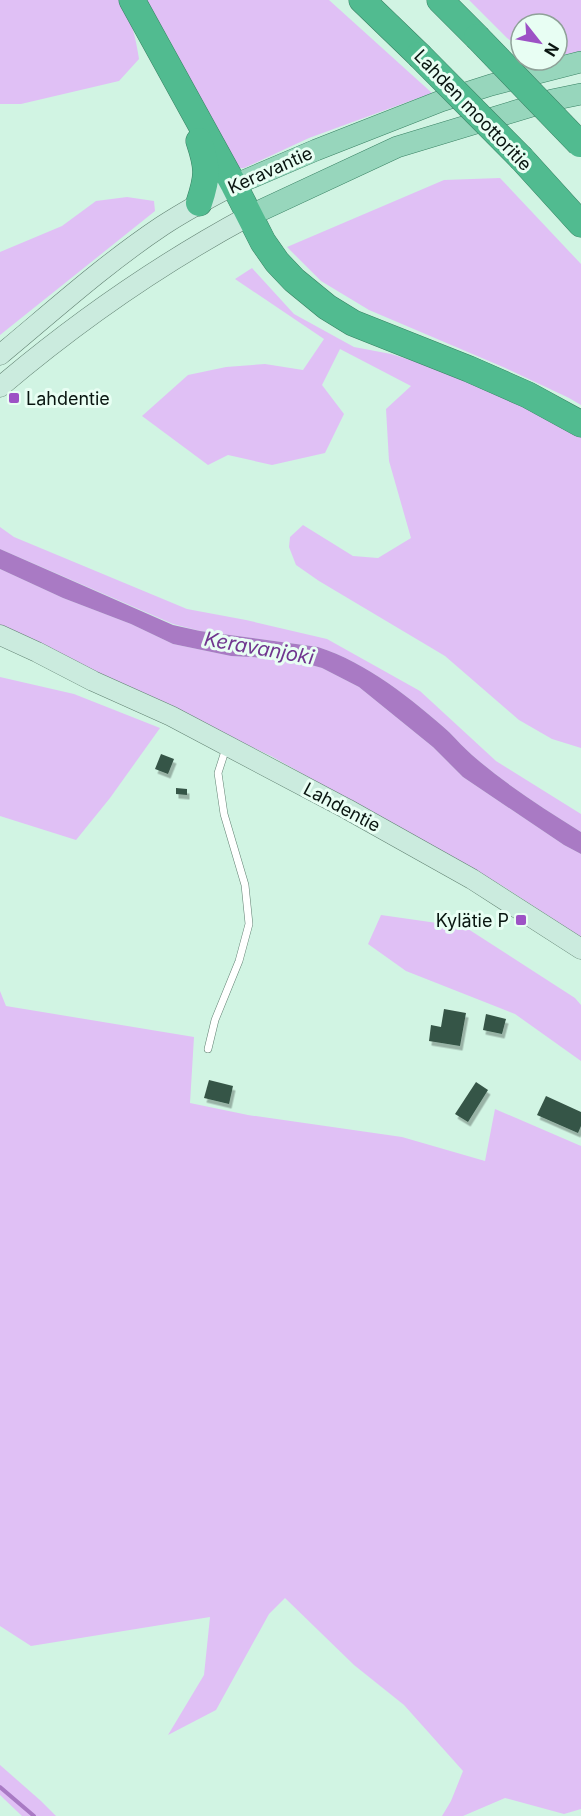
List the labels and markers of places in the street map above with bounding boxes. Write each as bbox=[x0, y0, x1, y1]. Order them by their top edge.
place label: Lahdentie bbox=[26, 388, 110, 409]
marker: Lahdentie bbox=[7, 391, 21, 405]
place label: Kylätie P bbox=[436, 910, 509, 931]
marker: Kylätie P bbox=[514, 913, 528, 927]

